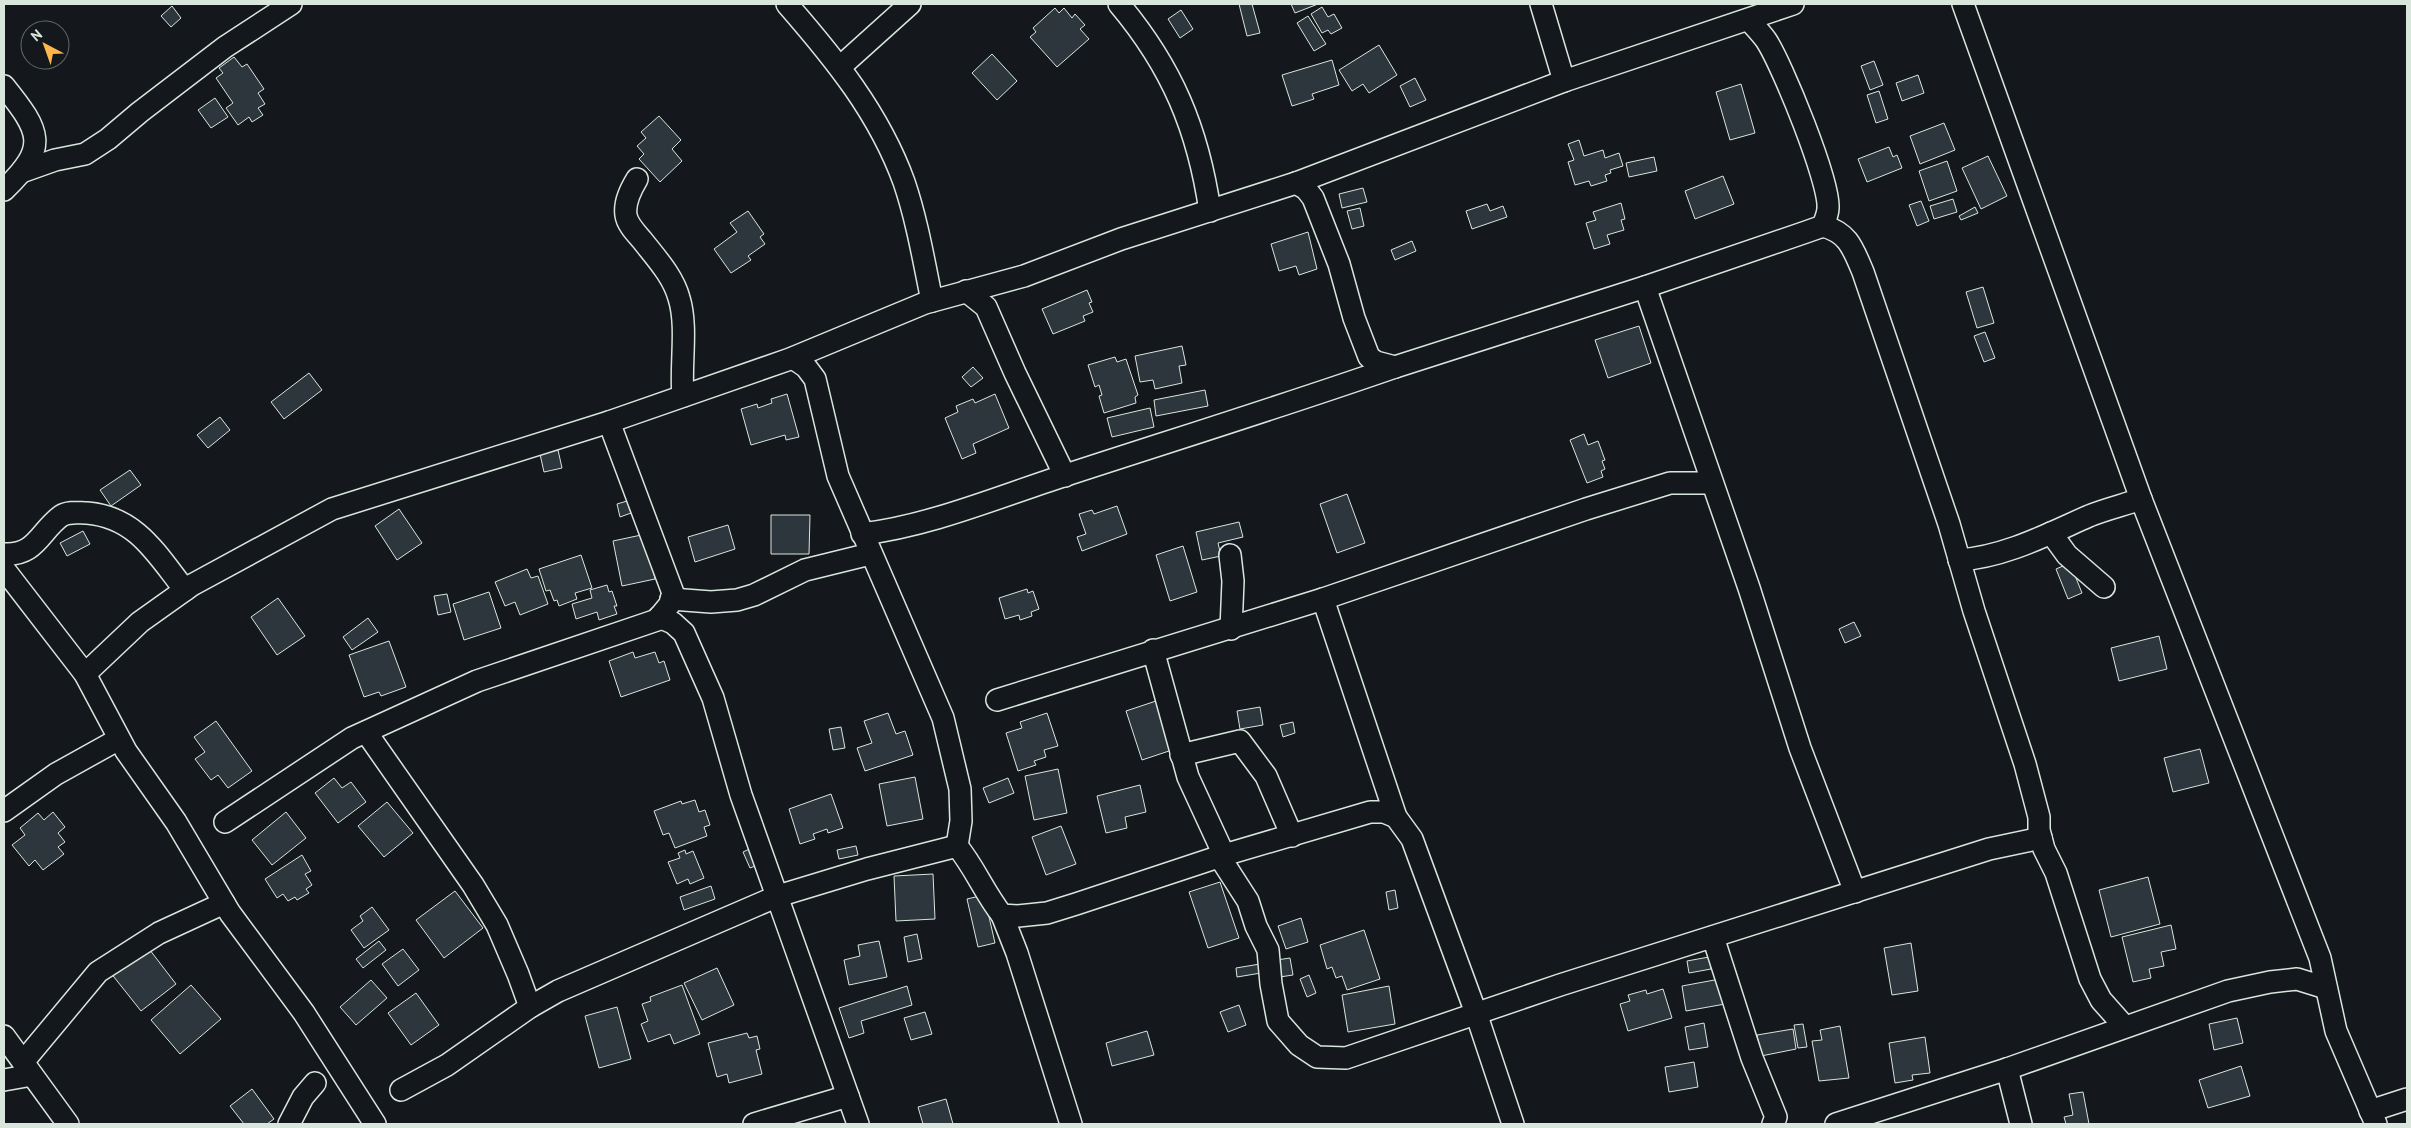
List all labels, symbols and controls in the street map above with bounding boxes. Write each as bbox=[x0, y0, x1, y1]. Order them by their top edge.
north arrow bbox=[20, 20, 70, 70]
text: N bbox=[27, 25, 46, 45]

